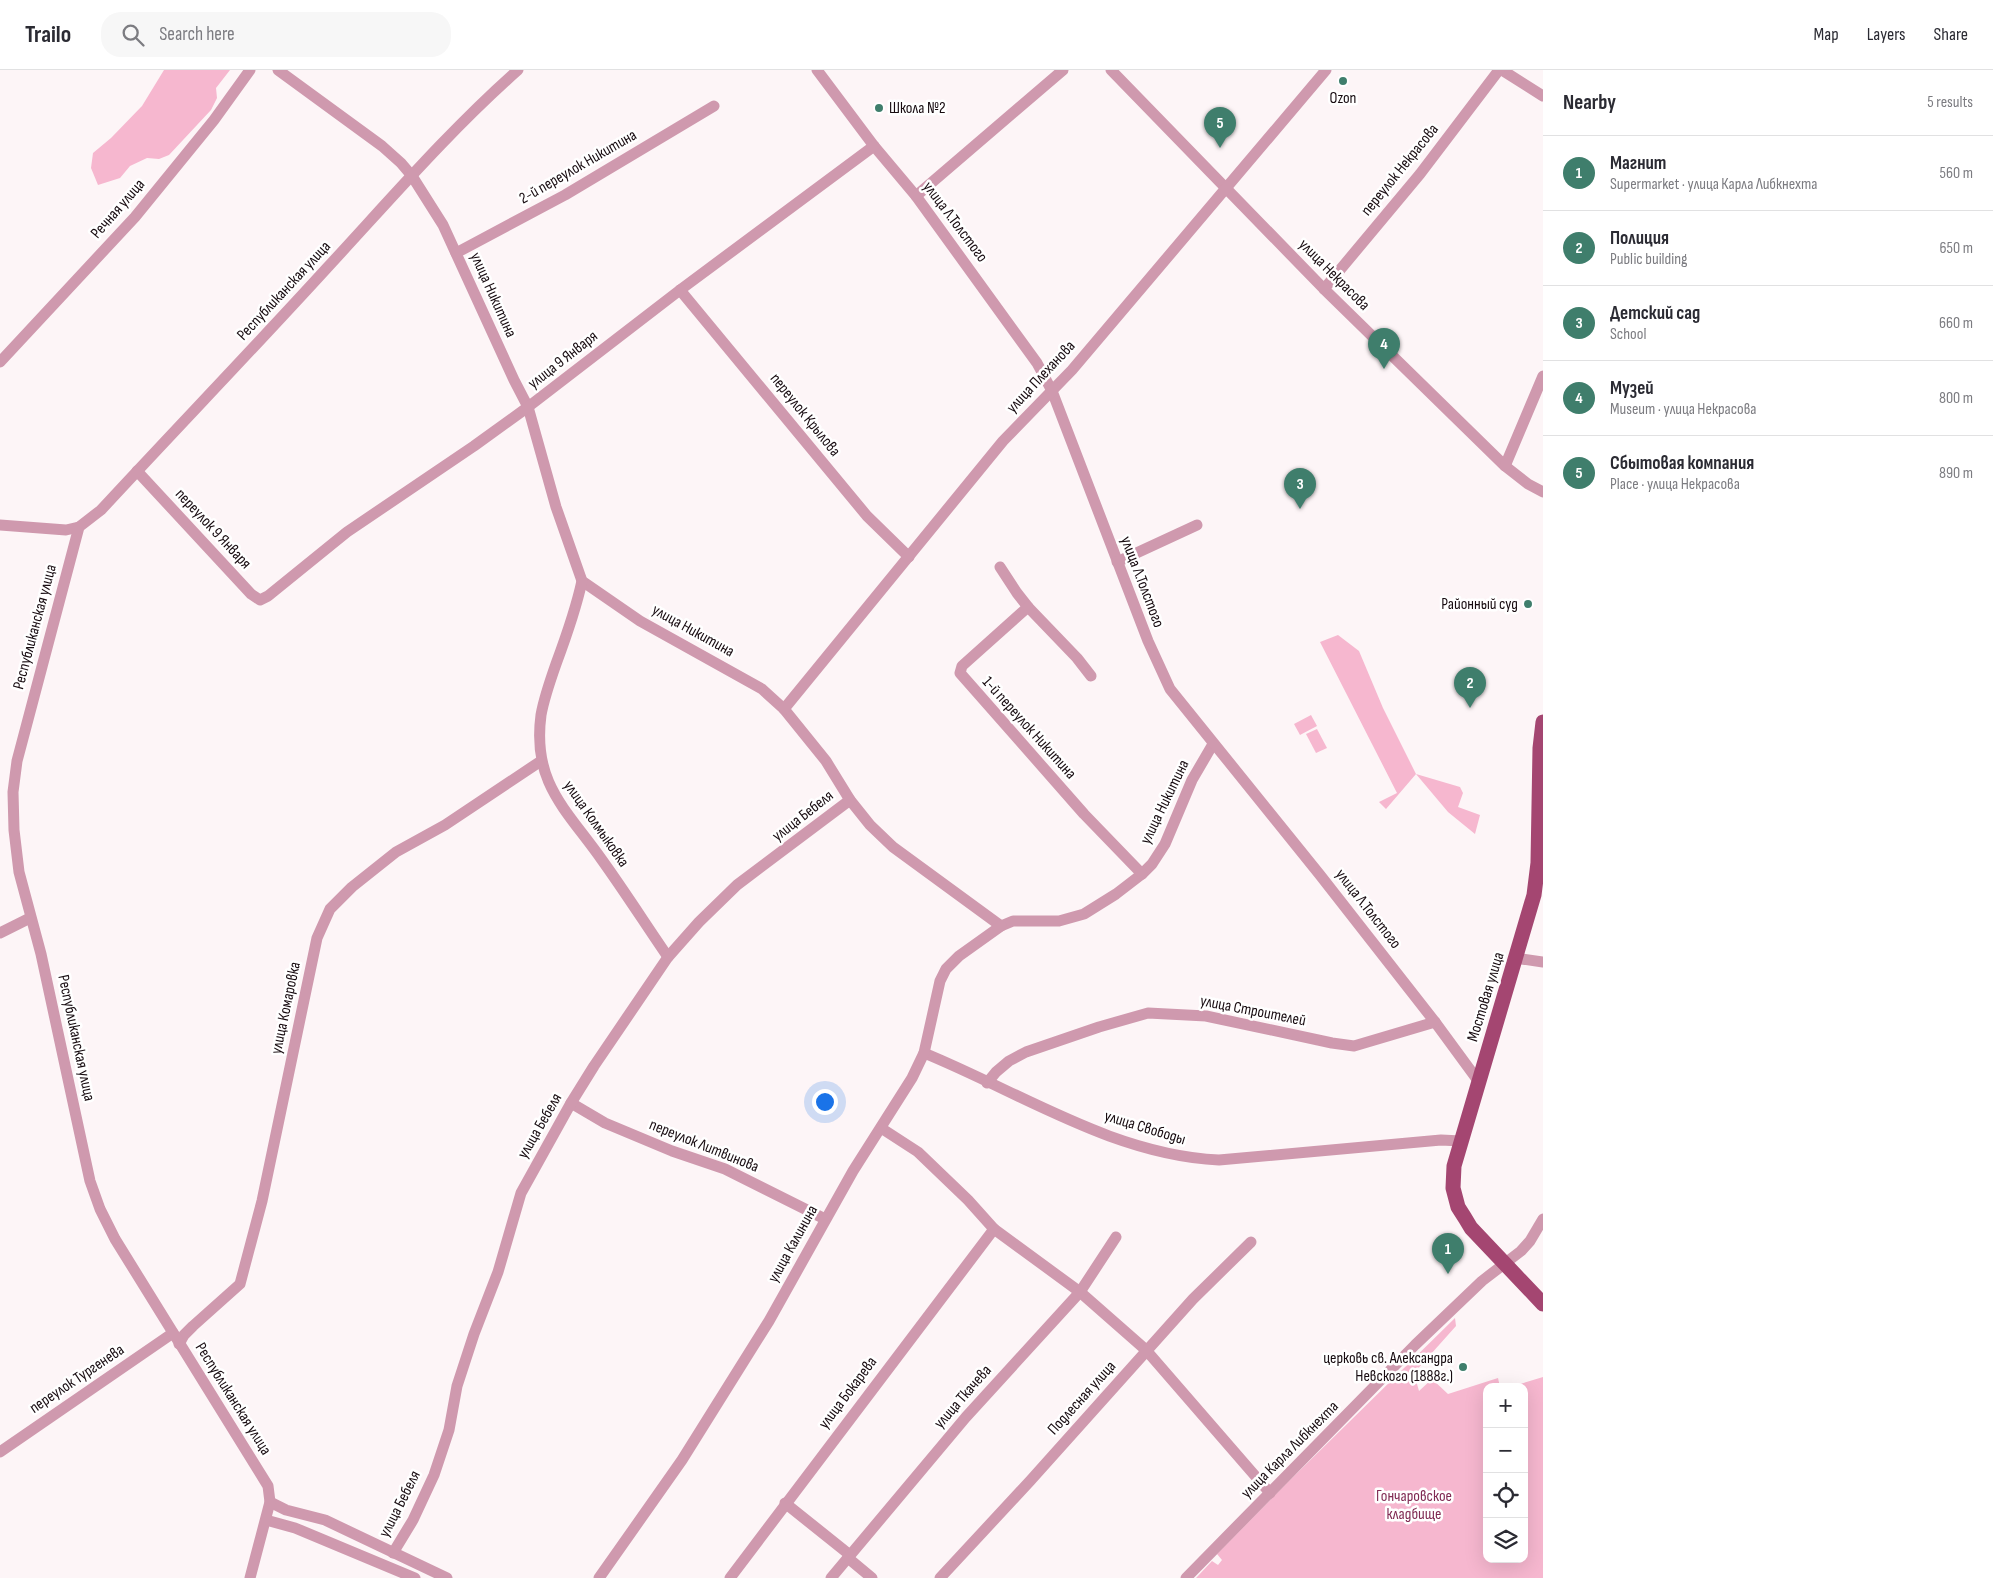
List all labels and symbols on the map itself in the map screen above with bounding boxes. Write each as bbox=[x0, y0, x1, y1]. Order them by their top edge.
marker: Ozon bbox=[1337, 75, 1349, 87]
place label: Ozon bbox=[1330, 89, 1356, 108]
place label: Школа №2 bbox=[889, 99, 946, 118]
marker: Школа №2 bbox=[873, 102, 885, 114]
pin: 5 bbox=[1204, 107, 1236, 148]
street label: переулок Некрасова bbox=[1357, 120, 1443, 220]
street label: 2-й переулок Никитина bbox=[516, 126, 640, 208]
street label: Речная улица bbox=[87, 175, 149, 243]
street label: улица Л.Толстого bbox=[919, 178, 991, 266]
street label: улица Некрасова bbox=[1294, 235, 1374, 315]
street label: Республиканская улица bbox=[233, 237, 335, 345]
street label: улица Никитина bbox=[466, 250, 520, 340]
street label: улица 9 Января bbox=[524, 327, 602, 393]
pin: 4 bbox=[1368, 328, 1400, 369]
street label: улица Плеханова bbox=[1003, 337, 1079, 417]
street label: переулок Крылова bbox=[766, 370, 844, 460]
pin: 3 bbox=[1284, 468, 1316, 509]
street label: переулок 9 Января bbox=[171, 485, 255, 573]
street label: улица Л.Толстого bbox=[1116, 534, 1168, 630]
street label: Республиканская улица bbox=[9, 562, 61, 692]
place label: Районный суд bbox=[1441, 595, 1518, 614]
marker: Районный суд bbox=[1522, 598, 1534, 610]
street label: улица Никитина bbox=[649, 601, 737, 661]
pin: 2 bbox=[1454, 667, 1486, 708]
street label: 1-й переулок Никитина bbox=[978, 673, 1080, 783]
street label: улица Никитина bbox=[1136, 757, 1194, 847]
street label: улица Колмыковка bbox=[559, 777, 633, 871]
street label: улица Бебеля bbox=[769, 786, 837, 846]
street label: улица Л.Толстого bbox=[1331, 865, 1405, 953]
street label: Мостовая улица bbox=[1463, 950, 1509, 1044]
street label: улица Комаровка bbox=[267, 960, 305, 1056]
street label: Республиканская улица bbox=[53, 973, 99, 1103]
street label: улица Строителей bbox=[1199, 991, 1307, 1031]
your location bbox=[812, 1089, 838, 1115]
street label: улица Бебеля bbox=[514, 1090, 566, 1162]
street label: улица Свободы bbox=[1102, 1107, 1188, 1149]
street label: переулок Литвинова bbox=[646, 1115, 762, 1177]
street label: улица Калинина bbox=[764, 1202, 822, 1286]
pin: 1 bbox=[1432, 1233, 1464, 1274]
street label: Республиканская улица bbox=[191, 1339, 275, 1459]
street label: переулок Тургенева bbox=[26, 1340, 128, 1418]
place label: церковь св. Александра Невского (1888г.) bbox=[1323, 1349, 1453, 1386]
street label: улица Бокарева bbox=[815, 1353, 881, 1433]
street label: Подлесная улица bbox=[1044, 1357, 1120, 1439]
street label: улица Ткачева bbox=[930, 1361, 996, 1433]
marker: церковь св. Александра Невского (1888г.) bbox=[1457, 1361, 1469, 1373]
street label: улица Карла Либкнехта bbox=[1237, 1397, 1343, 1503]
street label: улица Бебеля bbox=[375, 1468, 425, 1540]
park label: Гончаровское кладбище bbox=[1376, 1487, 1452, 1524]

